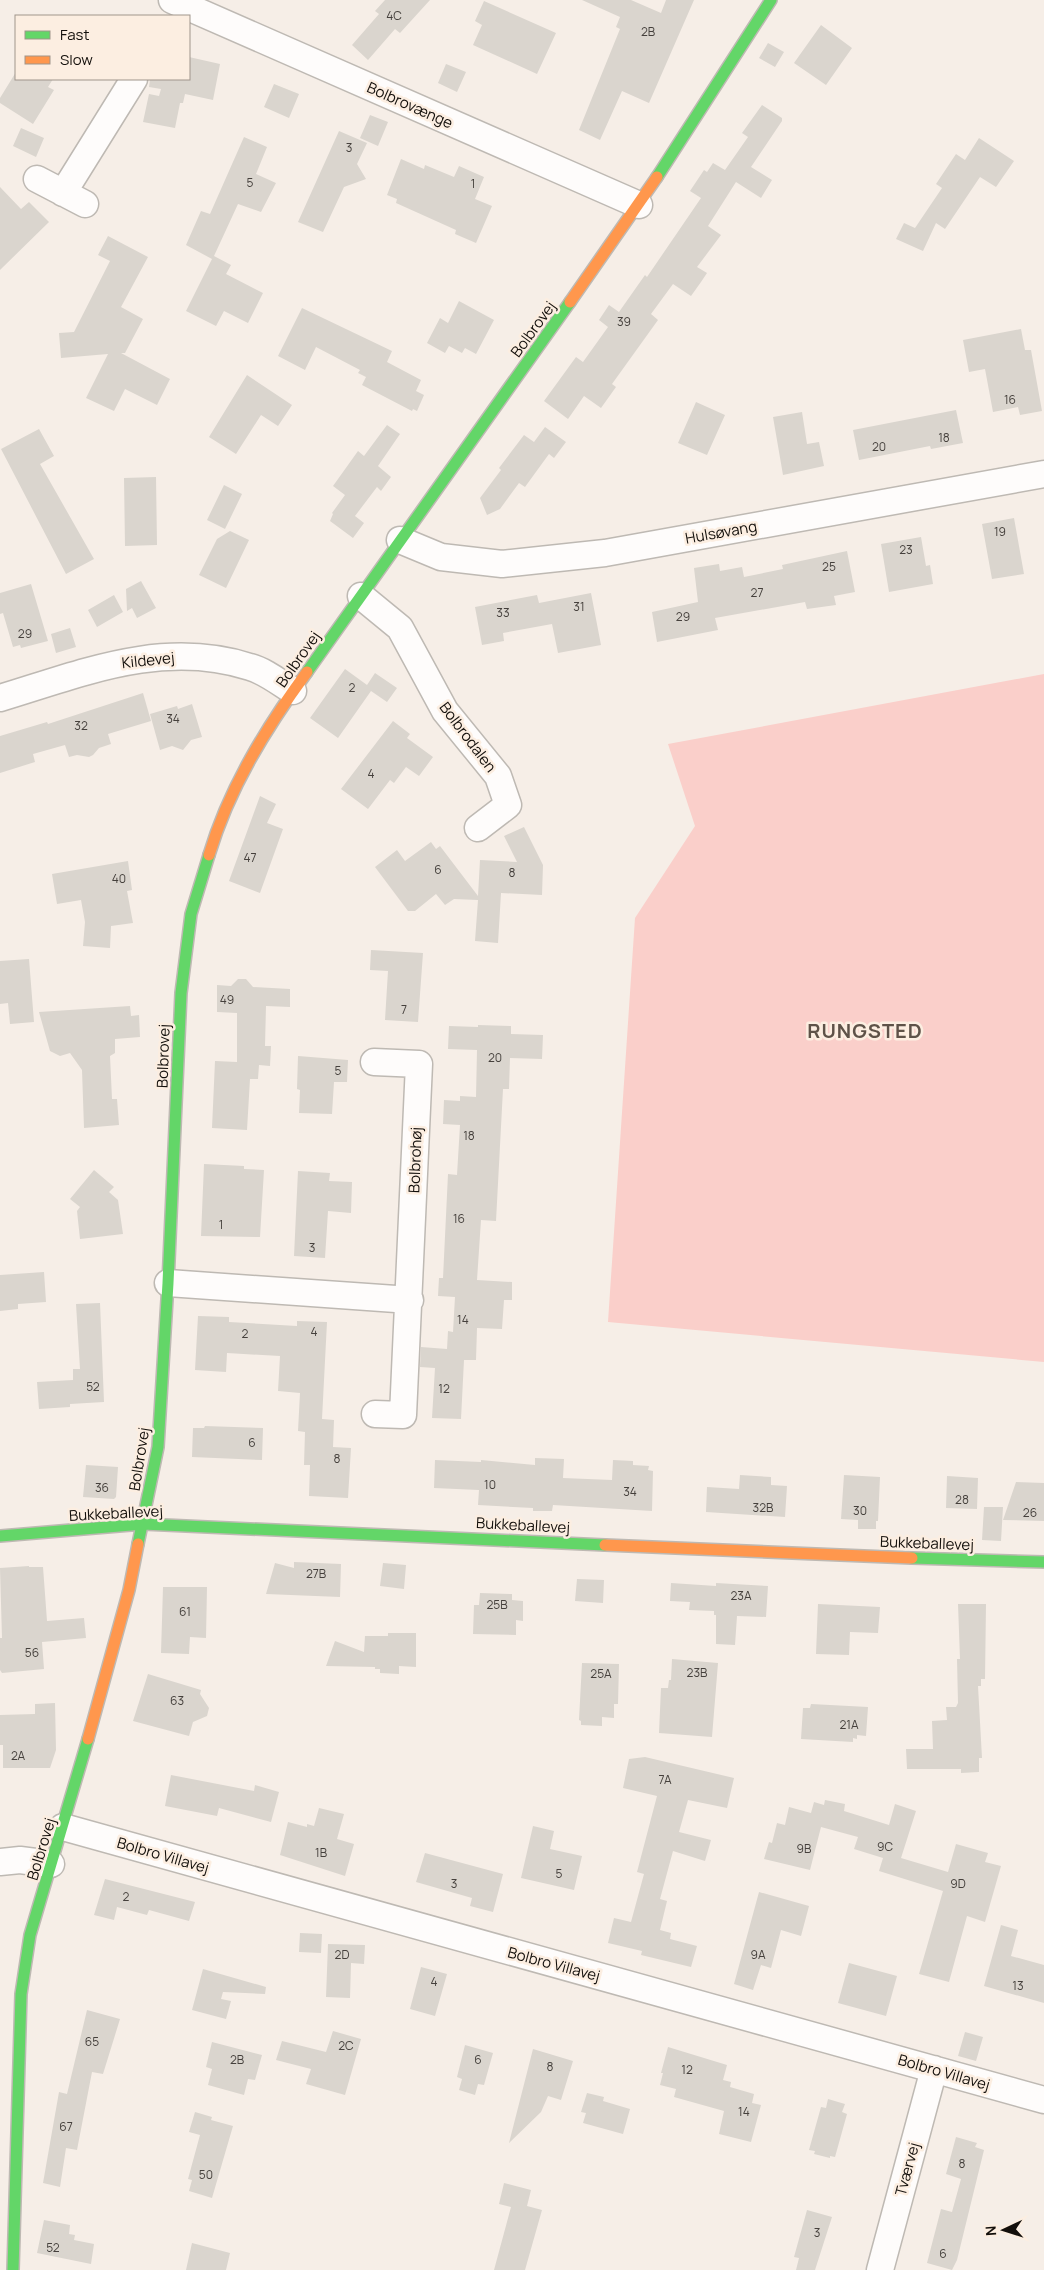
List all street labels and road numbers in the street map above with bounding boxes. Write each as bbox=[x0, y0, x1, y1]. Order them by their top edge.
street label: Bolbrovænge bbox=[364, 77, 456, 133]
street label: Bolbrovej bbox=[506, 297, 560, 361]
street label: Hulsøvang bbox=[684, 515, 758, 549]
street label: Bolbrovej bbox=[271, 627, 325, 691]
street label: Kildevej bbox=[120, 647, 176, 673]
street label: Bolbrodalen bbox=[435, 698, 501, 776]
street label: Bolbrovej bbox=[151, 1024, 175, 1088]
street label: Bolbrohøj bbox=[403, 1127, 427, 1193]
street label: Bolbrovej bbox=[124, 1426, 154, 1492]
street label: Bukkeballevej bbox=[68, 1500, 164, 1526]
street label: Bukkeballevej bbox=[475, 1512, 571, 1538]
street label: Bukkeballevej bbox=[880, 1531, 974, 1555]
street label: Bolbrovej bbox=[22, 1815, 60, 1883]
street label: Bolbro Villavej bbox=[115, 1832, 211, 1878]
street label: Bolbro Villavej bbox=[506, 1942, 602, 1986]
street label: Bolbro Villavej bbox=[896, 2049, 992, 2095]
street label: Tværvej bbox=[890, 2140, 924, 2198]

